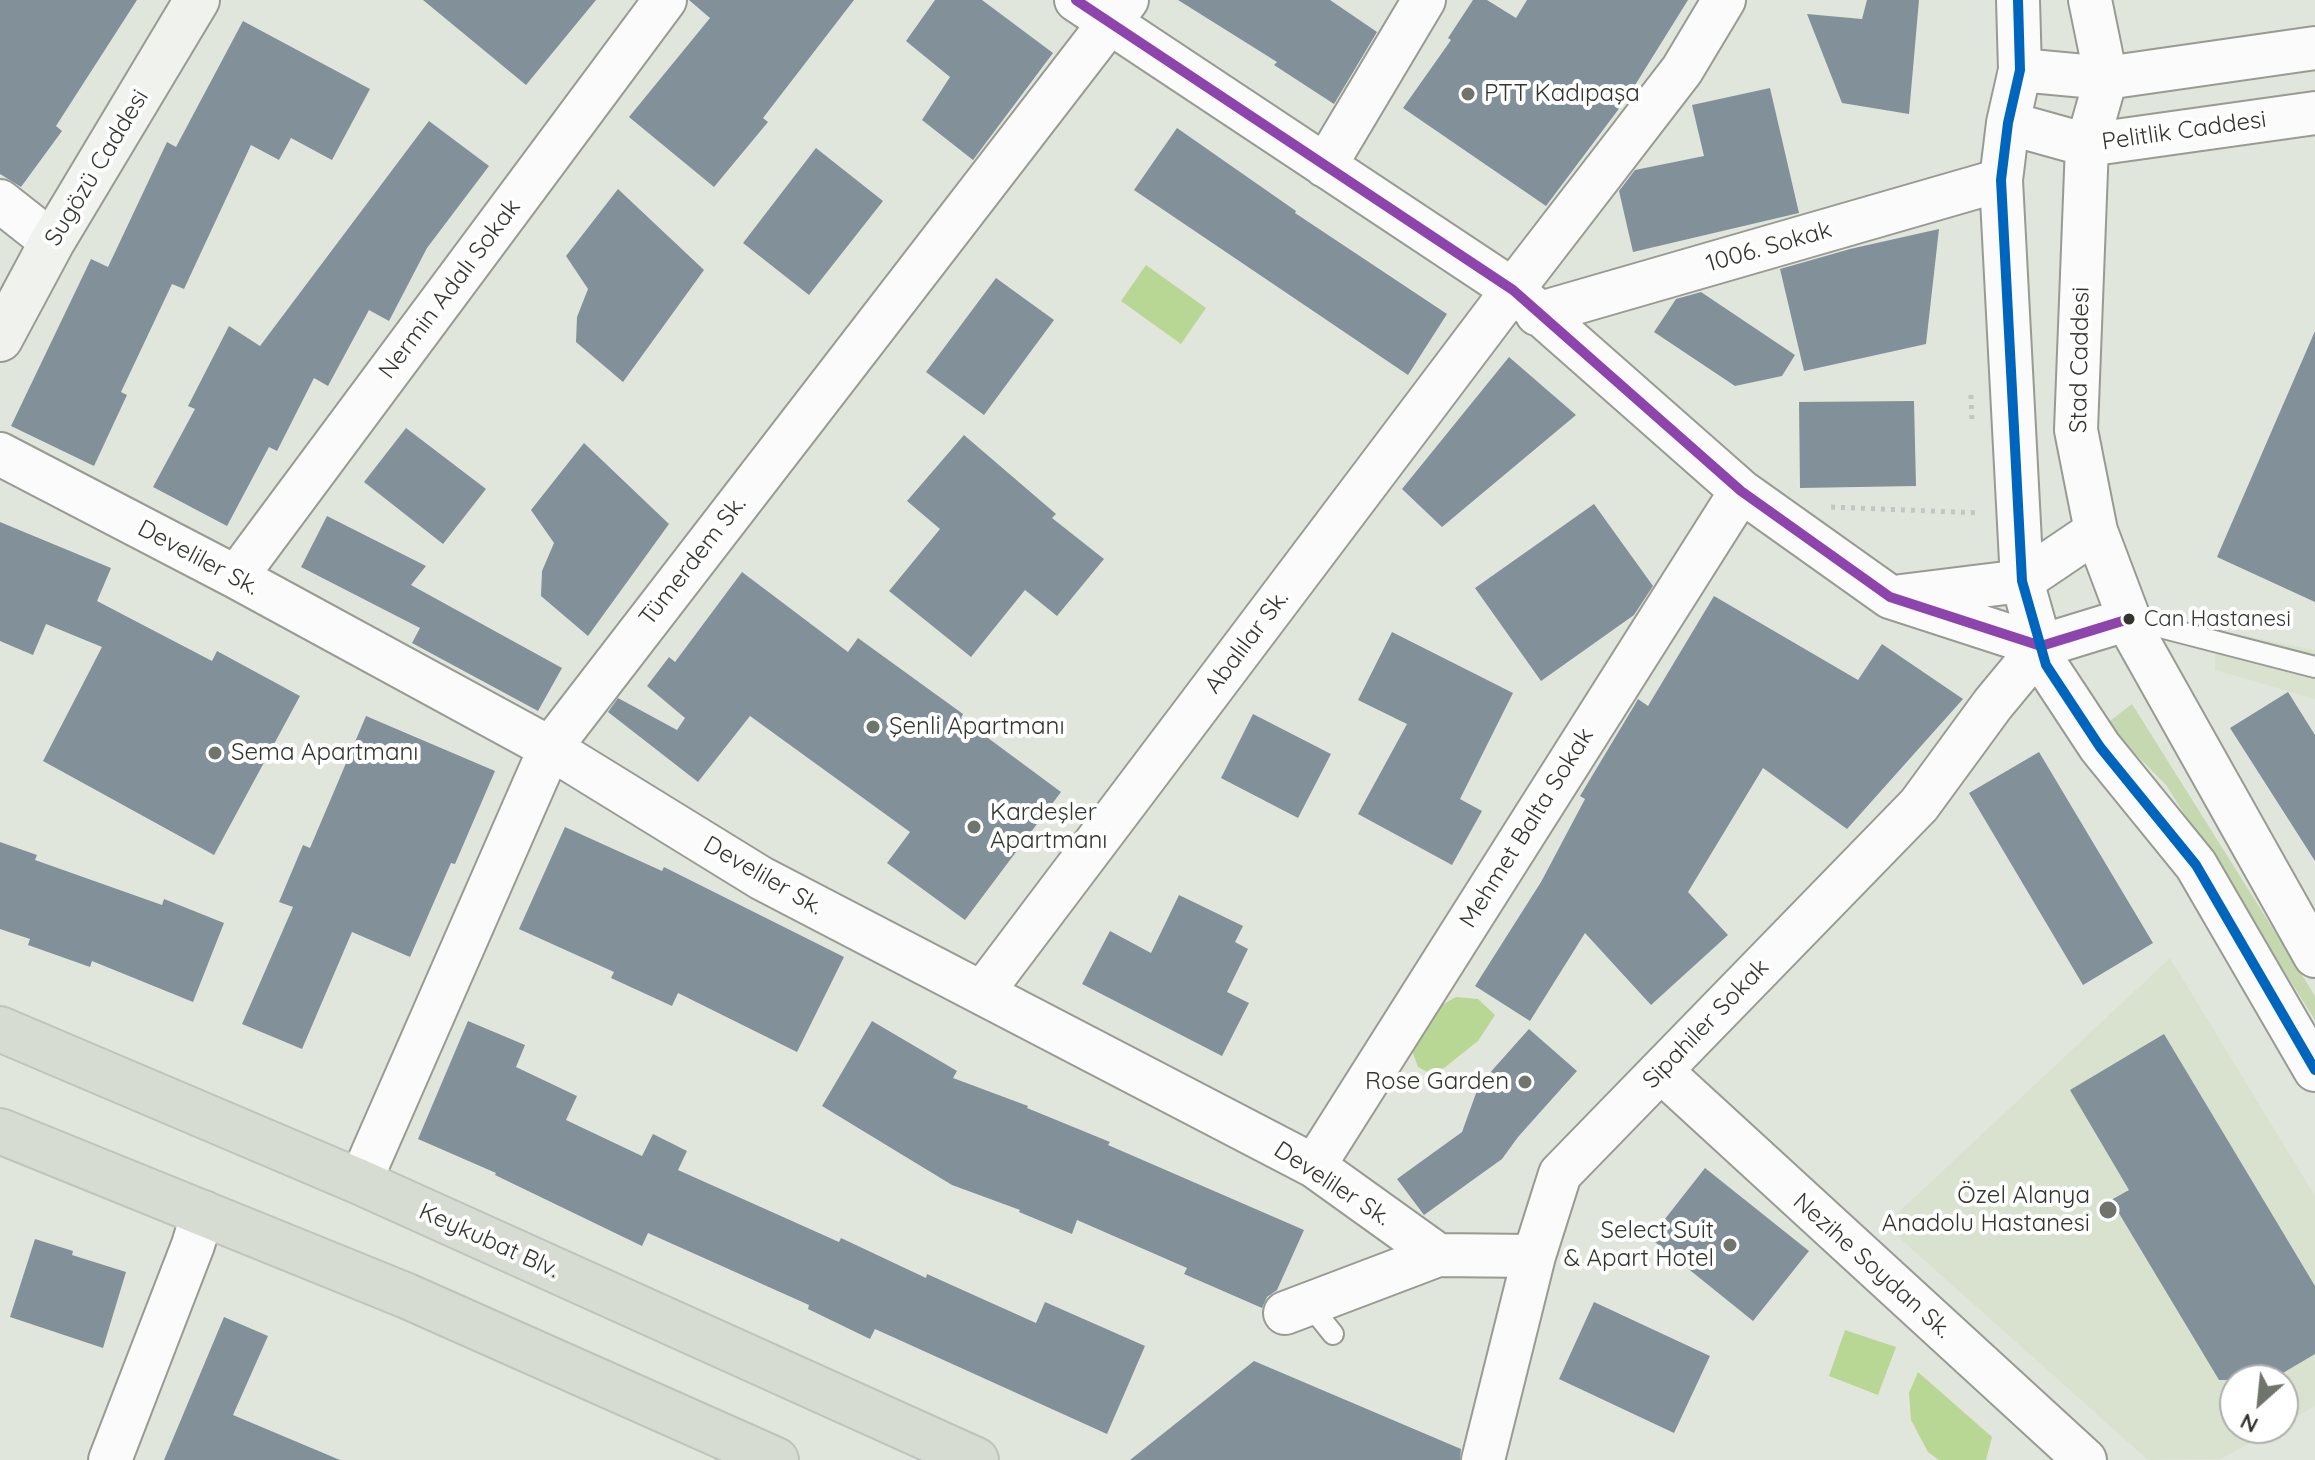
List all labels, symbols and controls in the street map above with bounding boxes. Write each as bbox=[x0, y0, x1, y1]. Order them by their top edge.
place label: PTT Kadıpaşa bbox=[1484, 80, 1640, 108]
street label: Sugözü Caddesi bbox=[39, 85, 155, 251]
marker: PTT Kadıpaşa bbox=[1459, 85, 1477, 103]
street label: Pelitlik Caddesi bbox=[2100, 105, 2268, 157]
street label: Nermin Adalı Sokak bbox=[373, 193, 527, 385]
street label: 1006. Sokak bbox=[1703, 215, 1835, 279]
street label: Stad Caddesi bbox=[2064, 286, 2096, 434]
street label: Tümerdem Sk. bbox=[633, 490, 753, 632]
street label: Develiler Sk. bbox=[133, 514, 263, 602]
street label: Abalılar Sk. bbox=[1199, 585, 1295, 699]
place label: Can Hastanesi bbox=[2144, 606, 2291, 632]
marker: Can Hastanesi bbox=[2121, 611, 2137, 627]
place label: Şenli Apartmanı bbox=[889, 713, 1065, 741]
marker: Şenli Apartmanı bbox=[864, 718, 882, 736]
street label: Mehmet Balta Sokak bbox=[1454, 723, 1600, 933]
place label: Sema Apartmanı bbox=[231, 739, 418, 767]
marker: Sema Apartmanı bbox=[206, 744, 224, 762]
place label: Kardeşler Apartmanı bbox=[990, 799, 1107, 855]
marker: Kardeşler Apartmanı bbox=[965, 818, 983, 836]
street label: Develiler Sk. bbox=[698, 830, 828, 922]
street label: Sipahiler Sokak bbox=[1637, 953, 1775, 1095]
place label: Rose Garden bbox=[1365, 1068, 1509, 1096]
marker: Rose Garden bbox=[1516, 1073, 1534, 1091]
street label: Develiler Sk. bbox=[1268, 1136, 1396, 1232]
place label: Özel Alanya Anadolu Hastanesi bbox=[1882, 1182, 2090, 1238]
street label: Nezihe Soydan Sk. bbox=[1787, 1187, 1957, 1345]
street label: Keykubat Blv. bbox=[414, 1197, 564, 1285]
marker: Özel Alanya Anadolu Hastanesi bbox=[2097, 1199, 2119, 1221]
place label: Select Suit & Apart Hotel bbox=[1564, 1217, 1714, 1273]
marker: Select Suit & Apart Hotel bbox=[1721, 1236, 1739, 1254]
north arrow bbox=[2219, 1364, 2299, 1444]
text: N bbox=[2235, 1407, 2263, 1440]

